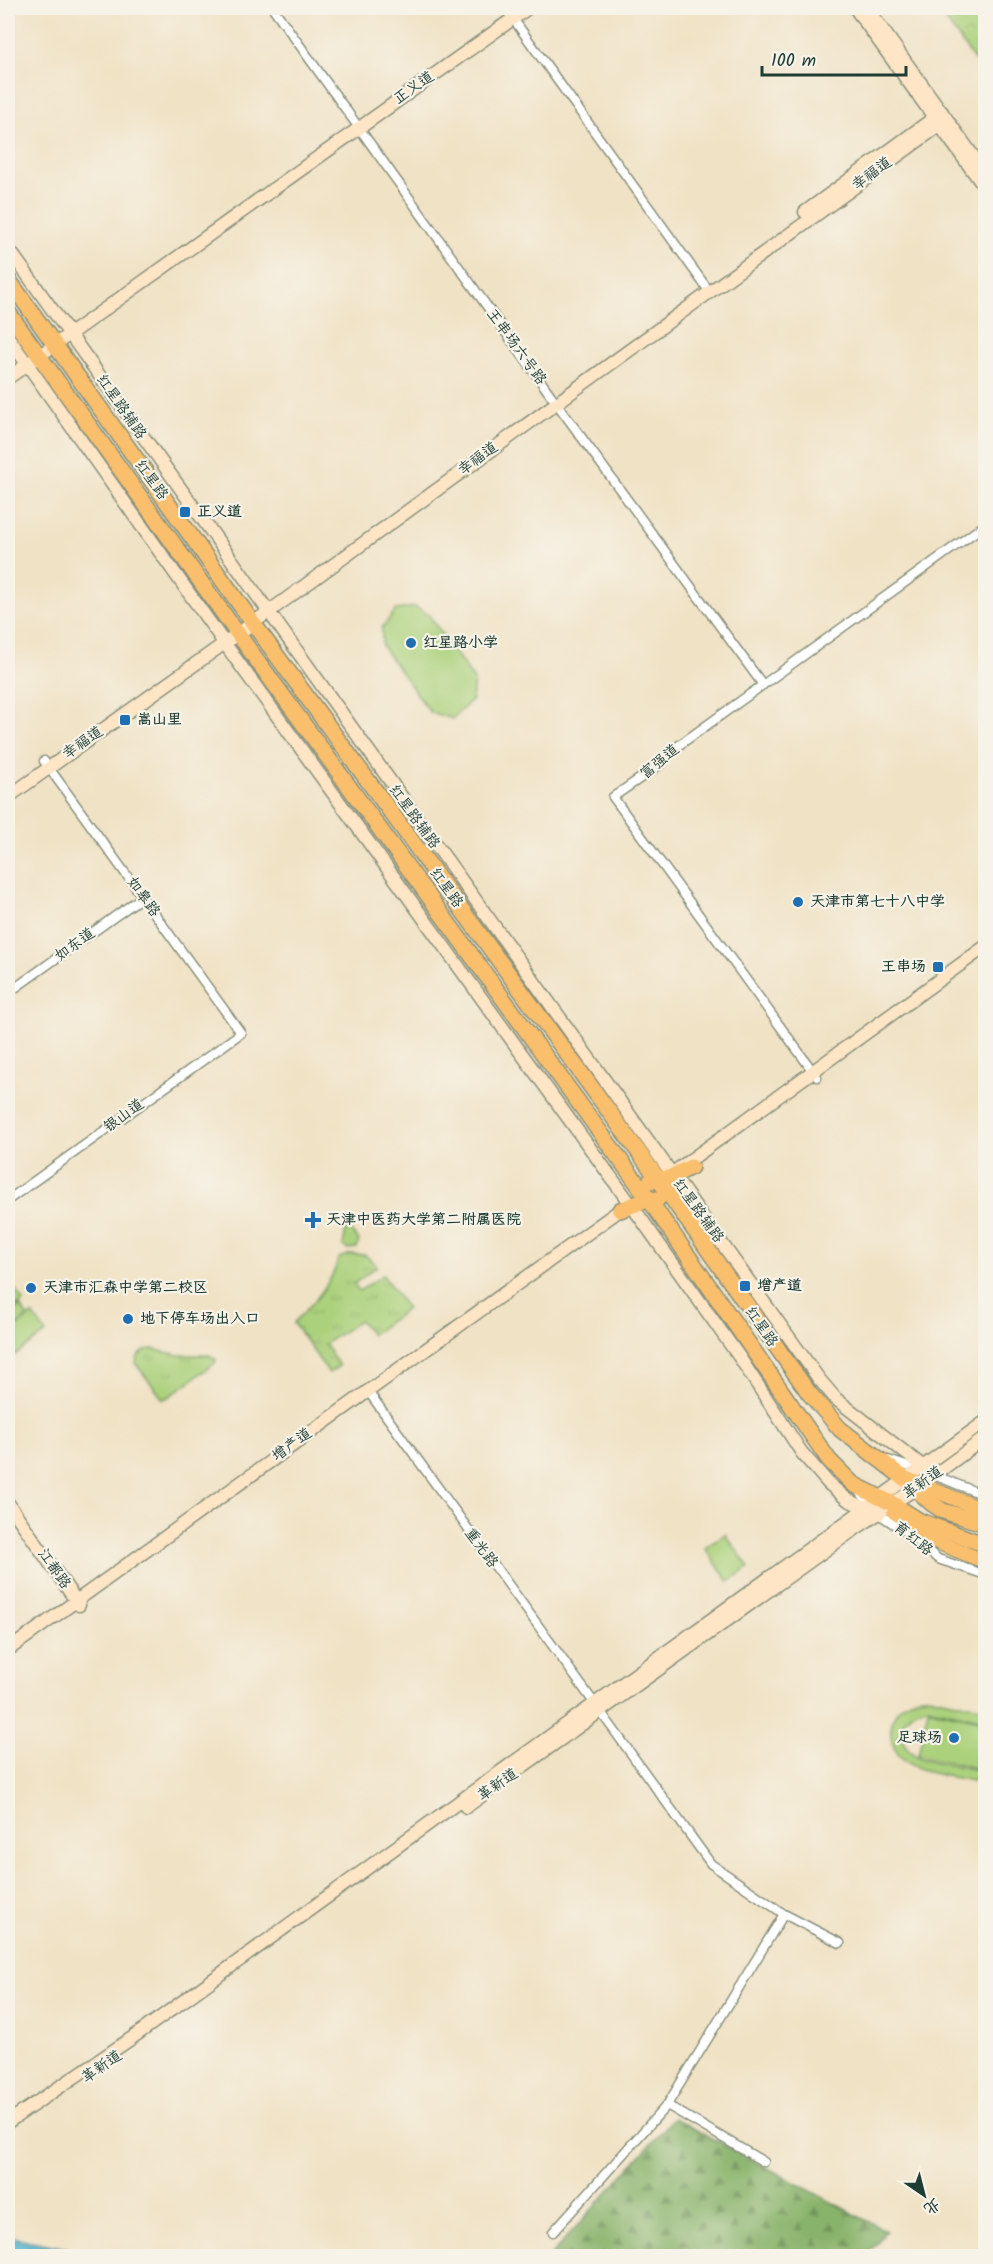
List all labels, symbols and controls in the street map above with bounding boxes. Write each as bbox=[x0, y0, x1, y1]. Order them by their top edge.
scale bar bbox=[762, 39, 906, 77]
text: 100 m bbox=[771, 47, 816, 76]
street label: 正义道 bbox=[389, 65, 439, 111]
street label: 幸福道 bbox=[847, 151, 897, 197]
street label: 王串场六号路 bbox=[480, 304, 552, 390]
street label: 红星路辅路 bbox=[90, 369, 152, 445]
street label: 幸福道 bbox=[453, 436, 503, 482]
street label: 红星路 bbox=[128, 455, 174, 505]
place label: 正义道 bbox=[197, 500, 242, 524]
marker: 正义道 bbox=[178, 505, 192, 519]
place label: 红星路小学 bbox=[423, 631, 498, 655]
marker: 红星路小学 bbox=[404, 636, 418, 650]
place label: 嵩山里 bbox=[137, 708, 182, 732]
marker: 嵩山里 bbox=[118, 713, 132, 727]
street label: 幸福道 bbox=[58, 720, 108, 766]
street label: 富强道 bbox=[635, 738, 685, 786]
street label: 红星路辅路 bbox=[382, 780, 446, 854]
street label: 红星路 bbox=[423, 863, 469, 913]
street label: 如皋路 bbox=[120, 872, 166, 922]
place label: 天津市第七十八中学 bbox=[810, 890, 945, 914]
marker: 天津市第七十八中学 bbox=[791, 895, 805, 909]
street label: 如东道 bbox=[50, 922, 100, 968]
place label: 王串场 bbox=[881, 955, 926, 979]
marker: 王串场 bbox=[931, 960, 945, 974]
street label: 银山道 bbox=[99, 1093, 149, 1139]
street label: 红星路辅路 bbox=[666, 1174, 730, 1248]
place label: 天津中医药大学第二附属医院 bbox=[326, 1208, 521, 1232]
marker: 天津中医药大学第二附属医院 bbox=[304, 1211, 322, 1229]
place label: 增产道 bbox=[757, 1274, 802, 1298]
place label: 天津市汇森中学第二校区 bbox=[43, 1276, 208, 1300]
marker: 增产道 bbox=[738, 1279, 752, 1293]
marker: 天津市汇森中学第二校区 bbox=[24, 1281, 38, 1295]
street label: 红星路 bbox=[738, 1302, 784, 1352]
place label: 地下停车场出入口 bbox=[140, 1307, 260, 1331]
marker: 地下停车场出入口 bbox=[121, 1312, 135, 1326]
street label: 增产道 bbox=[267, 1422, 317, 1468]
street label: 革新道 bbox=[898, 1460, 948, 1506]
street label: 育红路 bbox=[888, 1516, 938, 1562]
street label: 重光路 bbox=[458, 1523, 504, 1573]
street label: 江都路 bbox=[31, 1544, 77, 1594]
place label: 足球场 bbox=[897, 1726, 942, 1750]
marker: 足球场 bbox=[947, 1731, 961, 1745]
street label: 革新道 bbox=[473, 1762, 523, 1808]
street label: 革新道 bbox=[77, 2044, 127, 2090]
north arrow bbox=[894, 2165, 954, 2225]
text: 北 bbox=[918, 2191, 945, 2221]

